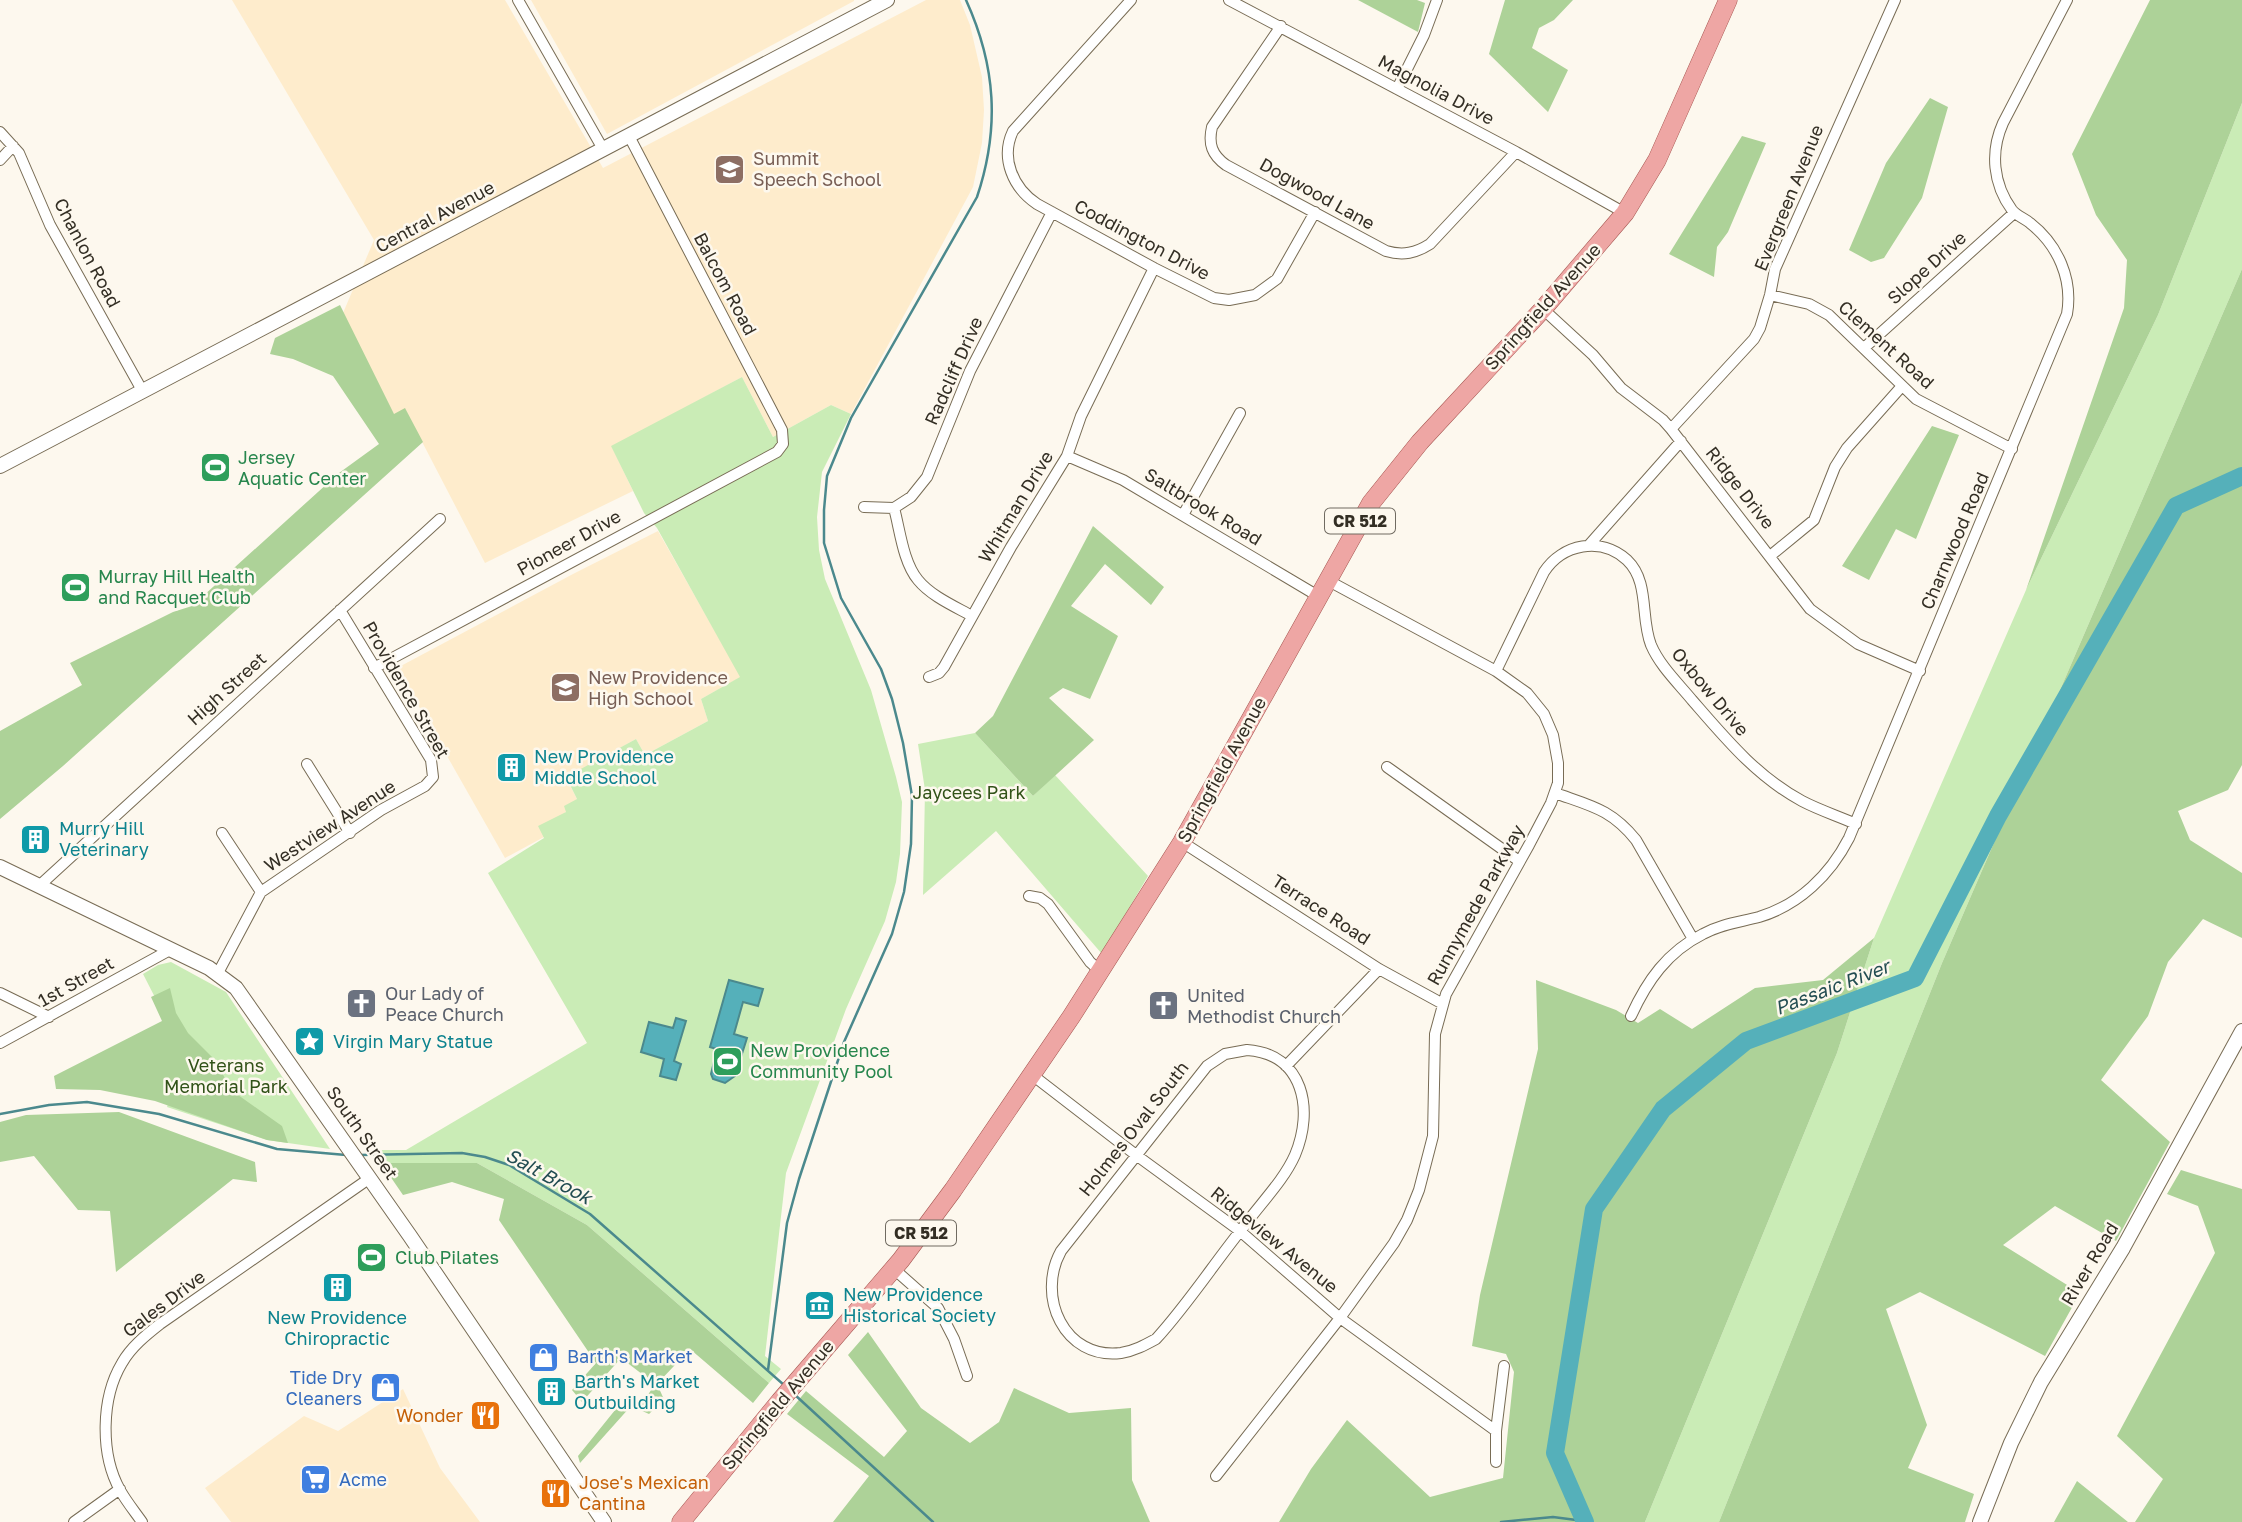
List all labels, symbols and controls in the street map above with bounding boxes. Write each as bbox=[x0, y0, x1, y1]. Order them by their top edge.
street label: Magnolia Drive bbox=[1375, 49, 1498, 129]
street label: Evergreen Avenue bbox=[1749, 121, 1827, 274]
place label: Summit Speech School bbox=[753, 147, 882, 190]
school or university icon: Summit Speech School bbox=[713, 152, 747, 186]
street label: Dogwood Lane bbox=[1256, 152, 1379, 234]
street label: Central Avenue bbox=[371, 176, 498, 257]
street label: Chanlon Road bbox=[50, 194, 126, 311]
street label: Coddington Drive bbox=[1071, 194, 1214, 284]
street label: Slope Drive bbox=[1882, 226, 1970, 308]
street label: Balcom Road bbox=[690, 229, 762, 339]
street label: Springfield Avenue bbox=[1480, 238, 1605, 374]
street label: Clement Road bbox=[1834, 295, 1939, 393]
street label: Radcliff Drive bbox=[919, 313, 987, 428]
street label: Ridge Drive bbox=[1702, 442, 1780, 533]
place label: Jersey Aquatic Center bbox=[238, 446, 366, 489]
street label: Whitman Drive bbox=[973, 447, 1057, 566]
sports icon: Jersey Aquatic Center bbox=[198, 451, 232, 485]
street label: Saltbrook Road bbox=[1141, 463, 1266, 550]
street label: Charnwood Road bbox=[1915, 469, 1993, 613]
street label: Pioneer Drive bbox=[513, 505, 624, 580]
road number: CR 512 bbox=[1325, 508, 1395, 534]
place label: Murray Hill Health and Racquet Club bbox=[98, 565, 255, 608]
sports icon: Murray Hill Health and Racquet Club bbox=[58, 570, 92, 604]
street label: Providence Street bbox=[359, 617, 455, 762]
street label: Oxbow Drive bbox=[1667, 643, 1754, 740]
street label: High Street bbox=[182, 647, 270, 729]
place label: New Providence High School bbox=[588, 666, 728, 709]
school or university icon: New Providence High School bbox=[548, 671, 582, 705]
street label: Springfield Avenue bbox=[1172, 693, 1270, 846]
place label: New Providence Middle School bbox=[534, 745, 674, 788]
building icon: New Providence Middle School bbox=[494, 750, 528, 784]
street label: Westview Avenue bbox=[260, 775, 399, 876]
park label: Jaycees Park bbox=[912, 781, 1026, 803]
place label: Murry Hill Veterinary bbox=[59, 817, 149, 860]
street label: Runnymede Parkway bbox=[1422, 820, 1528, 989]
building icon: Murry Hill Veterinary bbox=[19, 822, 53, 856]
street label: Terrace Road bbox=[1268, 869, 1375, 949]
street label: 1st Street bbox=[34, 951, 117, 1011]
water label: Passaic River bbox=[1771, 953, 1895, 1019]
place label: Our Lady of Peace Church bbox=[385, 982, 504, 1025]
place label: United Methodist Church bbox=[1187, 984, 1341, 1027]
church icon: Our Lady of Peace Church bbox=[345, 987, 379, 1021]
church icon: United Methodist Church bbox=[1147, 989, 1181, 1023]
place icon: Virgin Mary Statue bbox=[293, 1025, 327, 1059]
place label: Virgin Mary Statue bbox=[333, 1030, 493, 1052]
place label: New Providence Community Pool bbox=[750, 1039, 893, 1082]
sports icon: New Providence Community Pool bbox=[710, 1044, 744, 1078]
park label: Veterans Memorial Park bbox=[164, 1054, 288, 1097]
street label: Holmes Oval South bbox=[1074, 1056, 1193, 1200]
street label: South Street bbox=[322, 1081, 403, 1183]
water label: Salt Brook bbox=[502, 1143, 598, 1210]
street label: Ridgeview Avenue bbox=[1207, 1181, 1343, 1297]
street label: River Road bbox=[2056, 1218, 2122, 1309]
road number: CR 512 bbox=[886, 1220, 956, 1246]
sports icon: Club Pilates bbox=[355, 1241, 389, 1275]
place label: Club Pilates bbox=[395, 1246, 499, 1268]
street label: Gales Drive bbox=[118, 1265, 209, 1341]
building icon: New Providence Chiropractic bbox=[320, 1270, 354, 1304]
place label: New Providence Historical Society bbox=[843, 1283, 996, 1326]
museum icon: New Providence Historical Society bbox=[803, 1288, 837, 1322]
place label: New Providence Chiropractic bbox=[267, 1306, 407, 1349]
street label: Springfield Avenue bbox=[716, 1335, 838, 1474]
shop icon: Barth's Market bbox=[527, 1340, 561, 1374]
place label: Barth's Market bbox=[567, 1345, 693, 1367]
place label: Tide Dry Cleaners bbox=[286, 1366, 362, 1409]
place label: Barth's Market Outbuilding bbox=[574, 1370, 700, 1413]
shop icon: Tide Dry Cleaners bbox=[368, 1371, 402, 1405]
building icon: Barth's Market Outbuilding bbox=[534, 1375, 568, 1409]
restaurant icon: Wonder bbox=[469, 1399, 503, 1433]
place label: Wonder bbox=[396, 1404, 463, 1426]
supermarket icon: Acme bbox=[299, 1463, 333, 1497]
place label: Acme bbox=[339, 1468, 387, 1490]
place label: Jose's Mexican Cantina bbox=[579, 1471, 709, 1514]
restaurant icon: Jose's Mexican Cantina bbox=[539, 1476, 573, 1510]

